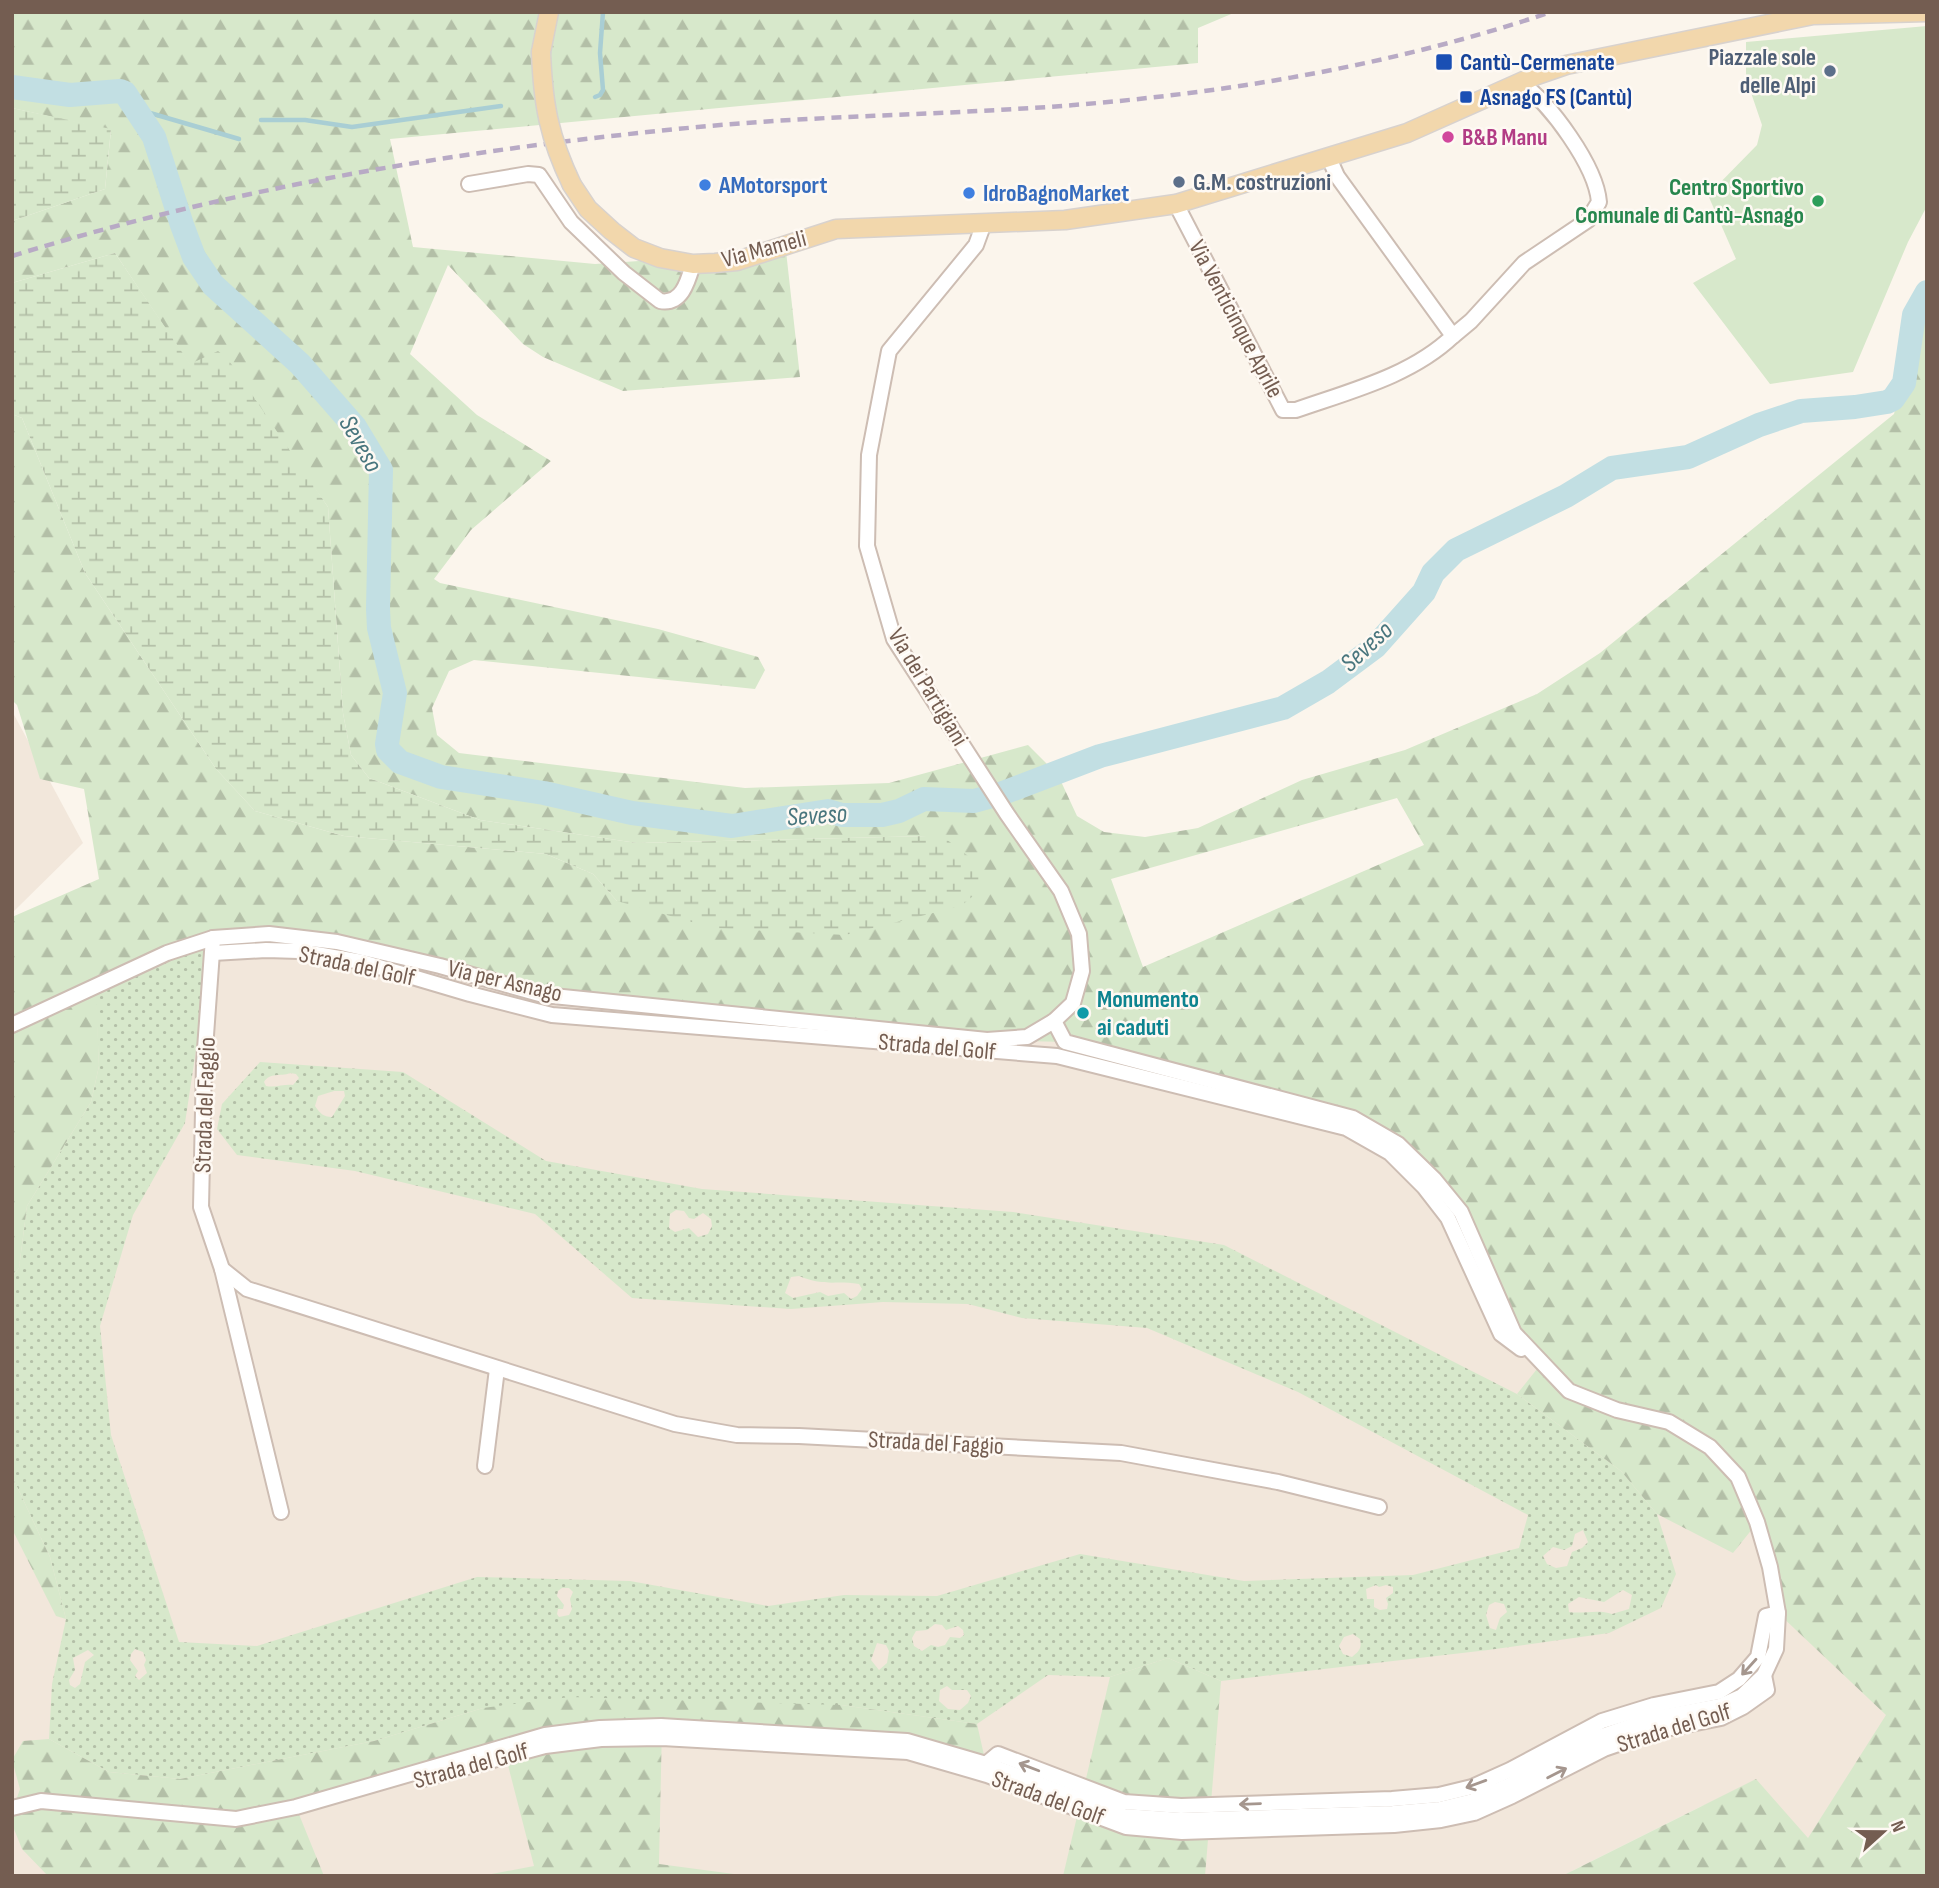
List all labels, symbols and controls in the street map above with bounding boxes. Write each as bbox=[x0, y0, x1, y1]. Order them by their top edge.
place label: Piazzale sole delle Alpi bbox=[1709, 43, 1816, 100]
place label: Cantù-Cermenate bbox=[1460, 48, 1615, 77]
marker: Cantù-Cermenate bbox=[1434, 52, 1454, 72]
marker: Piazzale sole delle Alpi bbox=[1822, 63, 1838, 79]
place label: Asnago FS (Cantù) bbox=[1479, 83, 1632, 112]
marker: Asnago FS (Cantù) bbox=[1458, 89, 1474, 105]
place label: B&B Manu bbox=[1462, 123, 1547, 152]
marker: B&B Manu bbox=[1440, 129, 1456, 145]
place label: G.M. costruzioni bbox=[1193, 168, 1331, 197]
place label: AMotorsport bbox=[718, 171, 827, 200]
place label: Centro Sportivo Comunale di Cantù-Asnago bbox=[1575, 173, 1804, 230]
marker: G.M. costruzioni bbox=[1171, 174, 1187, 190]
marker: AMotorsport bbox=[697, 177, 713, 193]
place label: IdroBagnoMarket bbox=[983, 179, 1129, 208]
marker: IdroBagnoMarket bbox=[961, 185, 977, 201]
marker: Centro Sportivo Comunale di Cantù-Asnago bbox=[1810, 193, 1826, 209]
street label: Via Mameli bbox=[719, 224, 809, 274]
street label: Via Venticinque Aprile bbox=[1182, 235, 1290, 403]
water label: Seveso bbox=[332, 410, 389, 478]
water label: Seveso bbox=[1334, 615, 1400, 679]
street label: Via dei Partigiani bbox=[882, 623, 974, 751]
water label: Seveso bbox=[786, 798, 849, 834]
street label: Strada del Golf bbox=[296, 940, 419, 993]
street label: Via per Asnago bbox=[445, 954, 565, 1008]
place label: Monumento ai caduti bbox=[1097, 985, 1199, 1042]
marker: Monumento ai caduti bbox=[1075, 1005, 1091, 1021]
street label: Strada del Golf bbox=[877, 1027, 998, 1067]
street label: Strada del Faggio bbox=[188, 1037, 222, 1173]
street label: Strada del Faggio bbox=[867, 1425, 1005, 1461]
one-way arrow bbox=[1741, 1658, 1757, 1676]
street label: Strada del Golf bbox=[1613, 1697, 1736, 1759]
street label: Strada del Golf bbox=[410, 1736, 533, 1795]
one-way arrow bbox=[1019, 1759, 1041, 1772]
street label: Strada del Golf bbox=[988, 1764, 1109, 1832]
one-way arrow bbox=[1546, 1766, 1567, 1779]
one-way arrow bbox=[1466, 1779, 1487, 1792]
one-way arrow bbox=[1239, 1797, 1262, 1810]
north arrow bbox=[1848, 1797, 1918, 1867]
text: N bbox=[1885, 1818, 1910, 1835]

